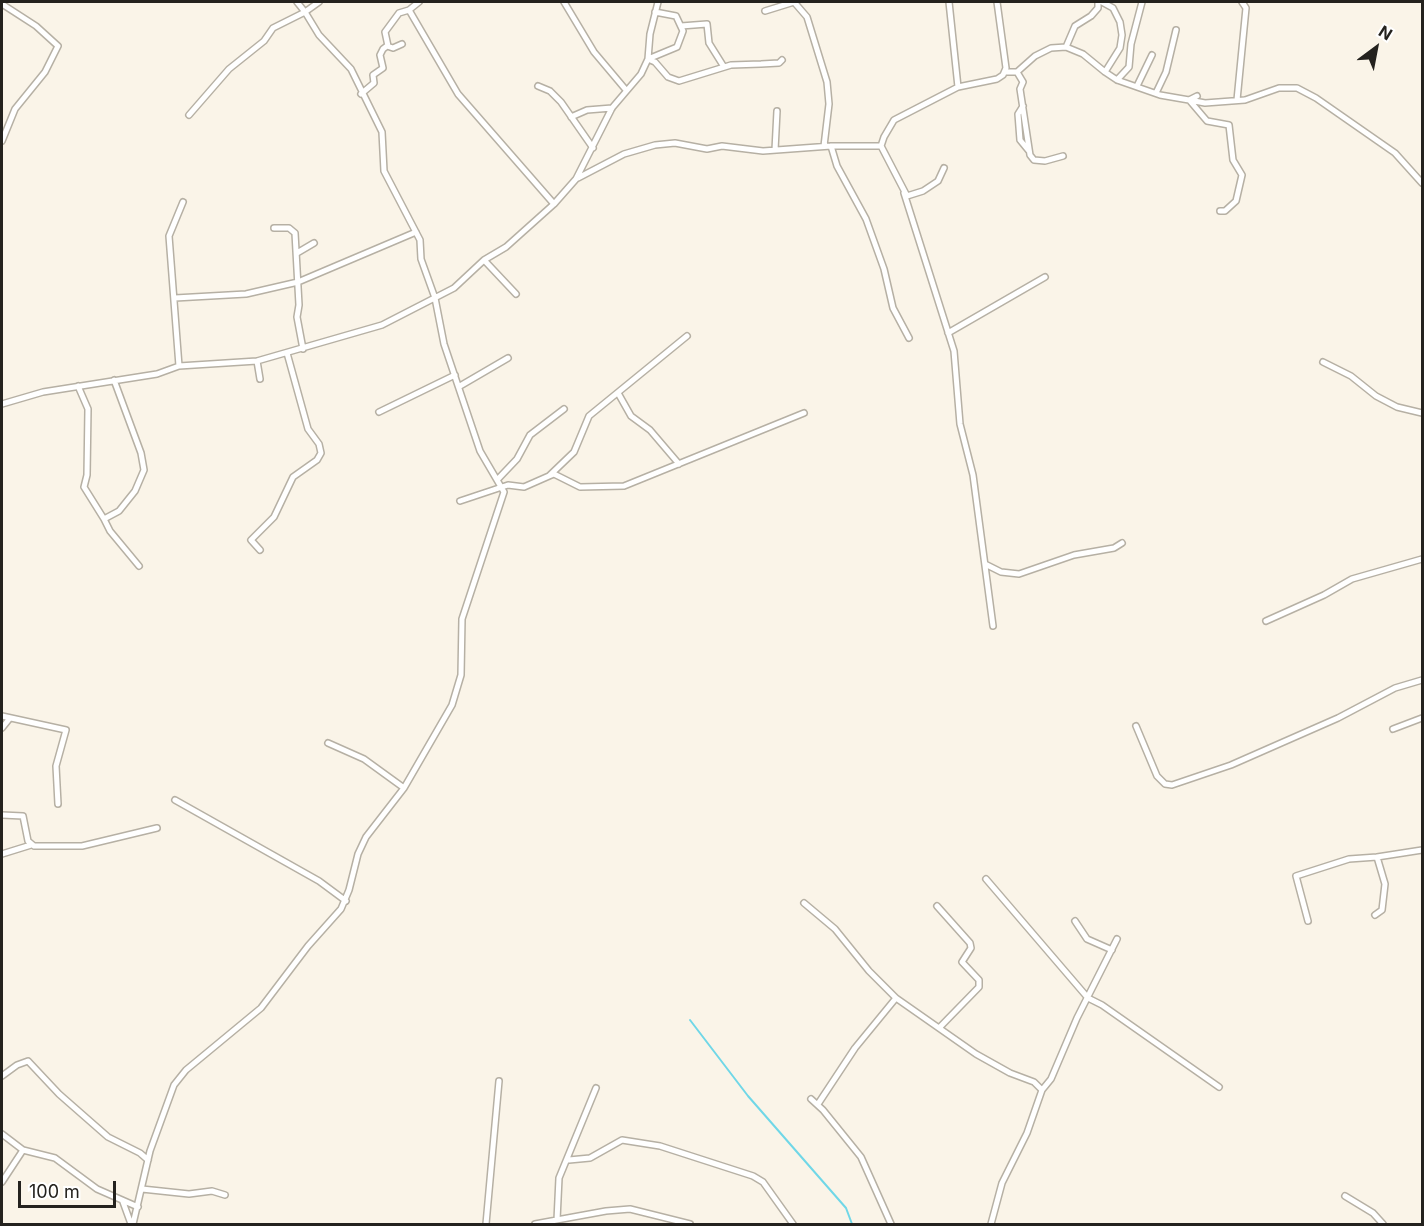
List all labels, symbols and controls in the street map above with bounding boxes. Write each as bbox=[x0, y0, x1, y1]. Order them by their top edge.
north arrow bbox=[1346, 18, 1406, 78]
text: N bbox=[1375, 21, 1396, 44]
scale bar bbox=[21, 1169, 118, 1207]
text: 100 m bbox=[29, 1181, 80, 1202]

